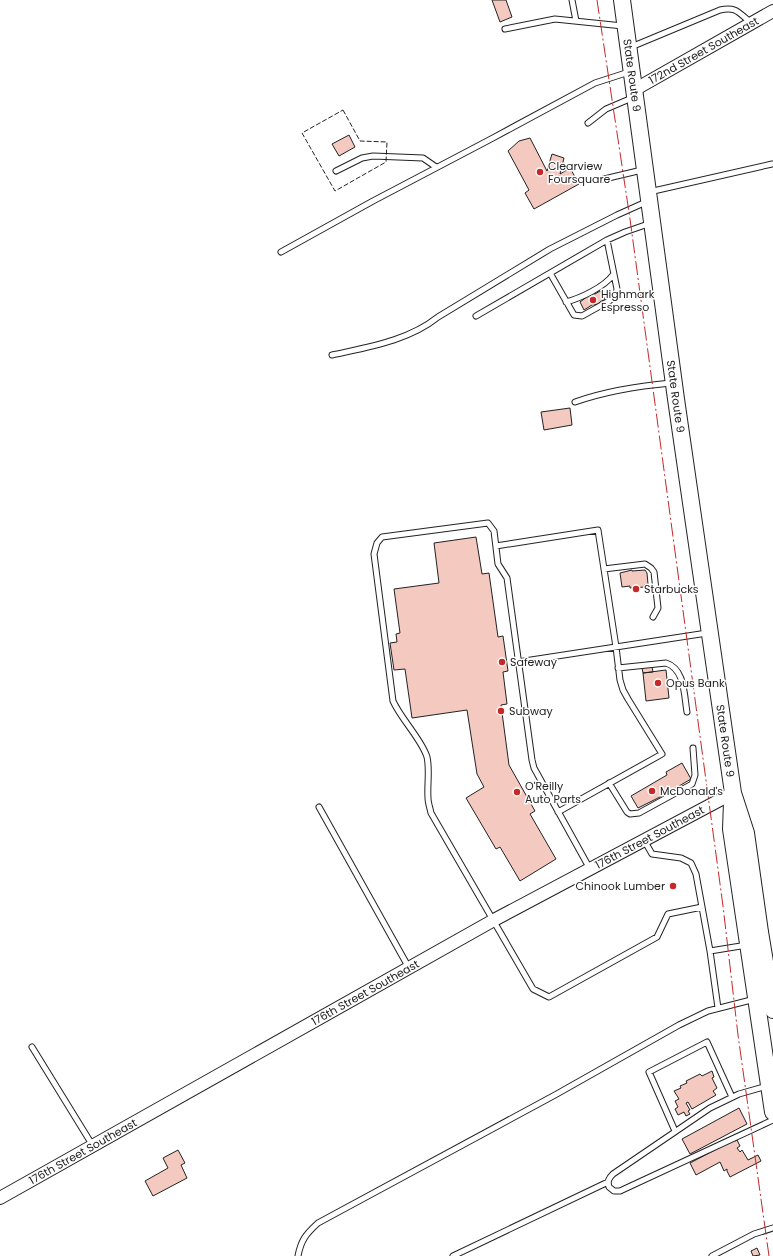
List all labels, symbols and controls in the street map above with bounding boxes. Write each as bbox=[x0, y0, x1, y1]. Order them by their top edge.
street label: 172nd Street Southeast bbox=[646, 13, 761, 88]
street label: State Route 9 bbox=[619, 38, 645, 113]
place label: Clearview Foursquare bbox=[548, 158, 610, 187]
marker: Clearview Foursquare bbox=[535, 167, 545, 177]
place label: Highmark Espresso bbox=[601, 286, 655, 315]
marker: Highmark Espresso bbox=[588, 295, 598, 305]
street label: State Route 9 bbox=[663, 359, 689, 434]
place label: Starbucks bbox=[644, 581, 699, 597]
marker: Starbucks bbox=[631, 584, 641, 594]
place label: Safeway bbox=[510, 654, 558, 670]
marker: Safeway bbox=[497, 657, 507, 667]
place label: Opus Bank bbox=[666, 675, 725, 691]
marker: Opus Bank bbox=[653, 678, 663, 688]
place label: Subway bbox=[509, 703, 553, 719]
street label: State Route 9 bbox=[712, 703, 739, 778]
marker: Subway bbox=[496, 706, 506, 716]
place label: O'Reilly Auto Parts bbox=[525, 778, 581, 807]
place label: McDonald's bbox=[660, 783, 723, 799]
marker: McDonald's bbox=[647, 786, 657, 796]
marker: O'Reilly Auto Parts bbox=[512, 787, 522, 797]
street label: 176th Street Southeast bbox=[592, 802, 707, 873]
place label: Chinook Lumber bbox=[576, 878, 665, 894]
marker: Chinook Lumber bbox=[668, 881, 678, 891]
street label: 176th Street Southeast bbox=[308, 956, 422, 1029]
street label: 176th Street Southeast bbox=[26, 1115, 140, 1188]

